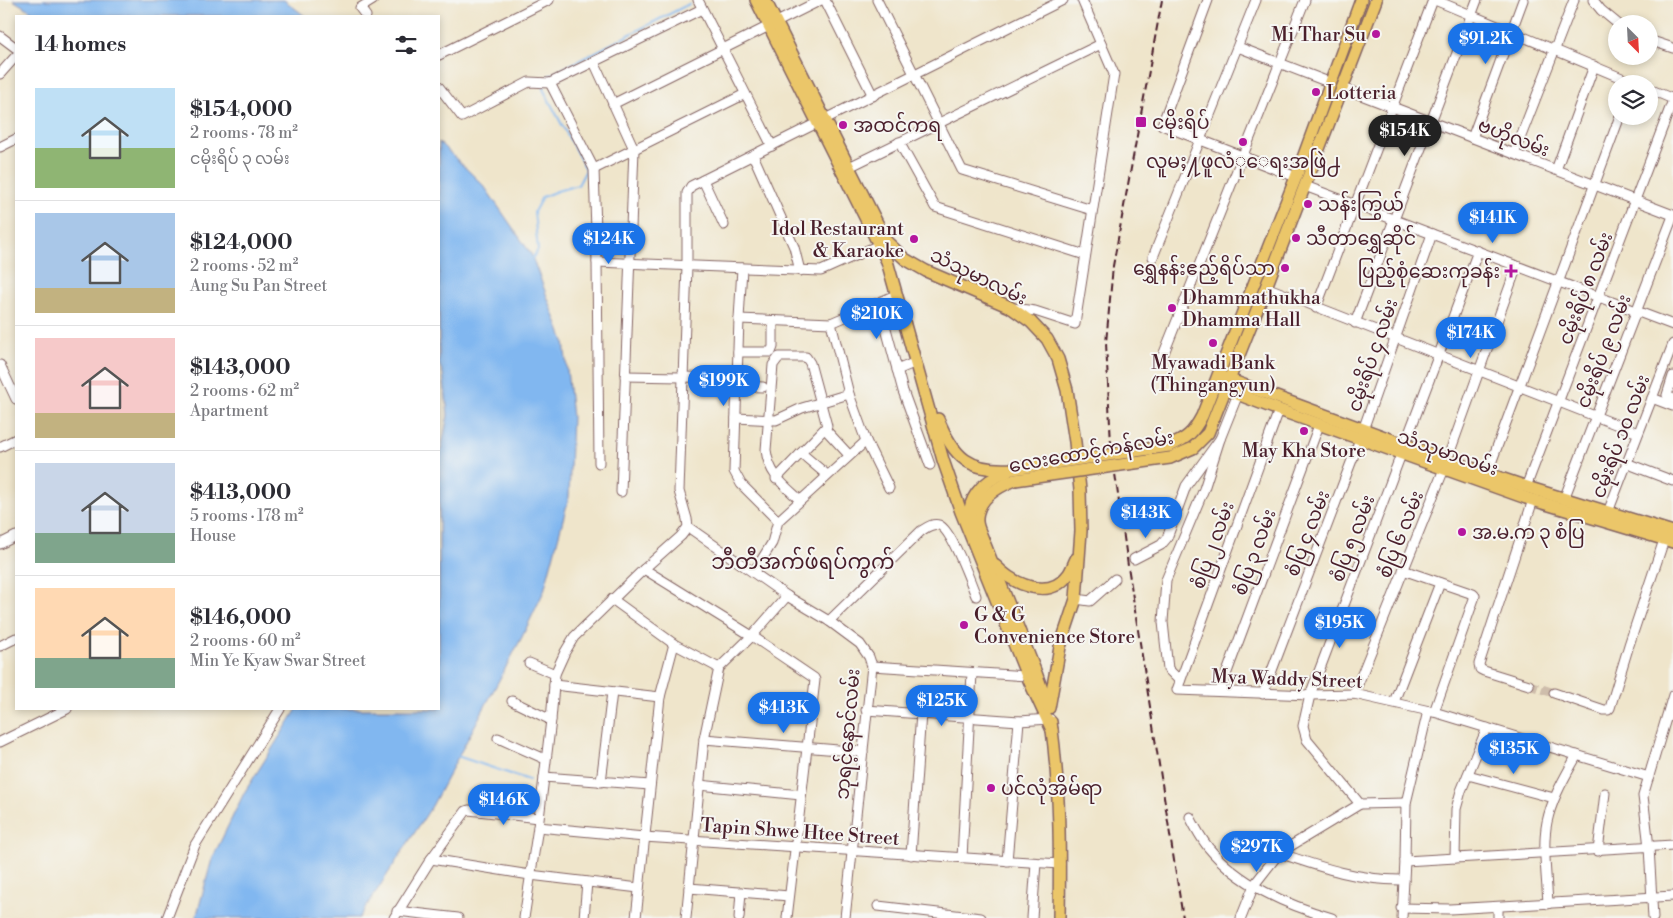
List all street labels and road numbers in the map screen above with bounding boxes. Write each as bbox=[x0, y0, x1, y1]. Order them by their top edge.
street label: ဗဟိုလမ်း bbox=[1473, 110, 1554, 166]
street label: ငမိုးရိပ် ၈ လမ်း bbox=[1551, 228, 1622, 350]
street label: သံသုမာလမ်း bbox=[924, 240, 1032, 314]
street label: ငမိုးရိပ် ၉ လမ်း bbox=[1568, 290, 1640, 413]
street label: ငမိုးရိပ် ၄ လမ်း bbox=[1340, 295, 1407, 416]
street label: ငမိုးရိပ် ၁၀ လမ်း bbox=[1584, 370, 1659, 503]
street label: သံသုမာလမ်း bbox=[1393, 422, 1502, 485]
street label: လေးထောင့်ကန်လမ်း bbox=[1006, 423, 1176, 481]
street label: စံပြ ၄ လမ်း bbox=[1278, 486, 1338, 581]
street label: စံပြ ၆ လမ်း bbox=[1370, 486, 1432, 583]
street label: စံပြ ၅ လမ်း bbox=[1323, 490, 1383, 586]
street label: စံပြ ၂ လမ်း bbox=[1183, 497, 1243, 593]
street label: စံပြ ၃ လမ်း bbox=[1225, 505, 1284, 600]
street label: Mya Waddy Street bbox=[1211, 664, 1363, 694]
street label: ဘုရင့်နောင်လမ်း bbox=[827, 667, 870, 801]
street label: Tapin Shwe Htee Street bbox=[700, 813, 901, 851]

